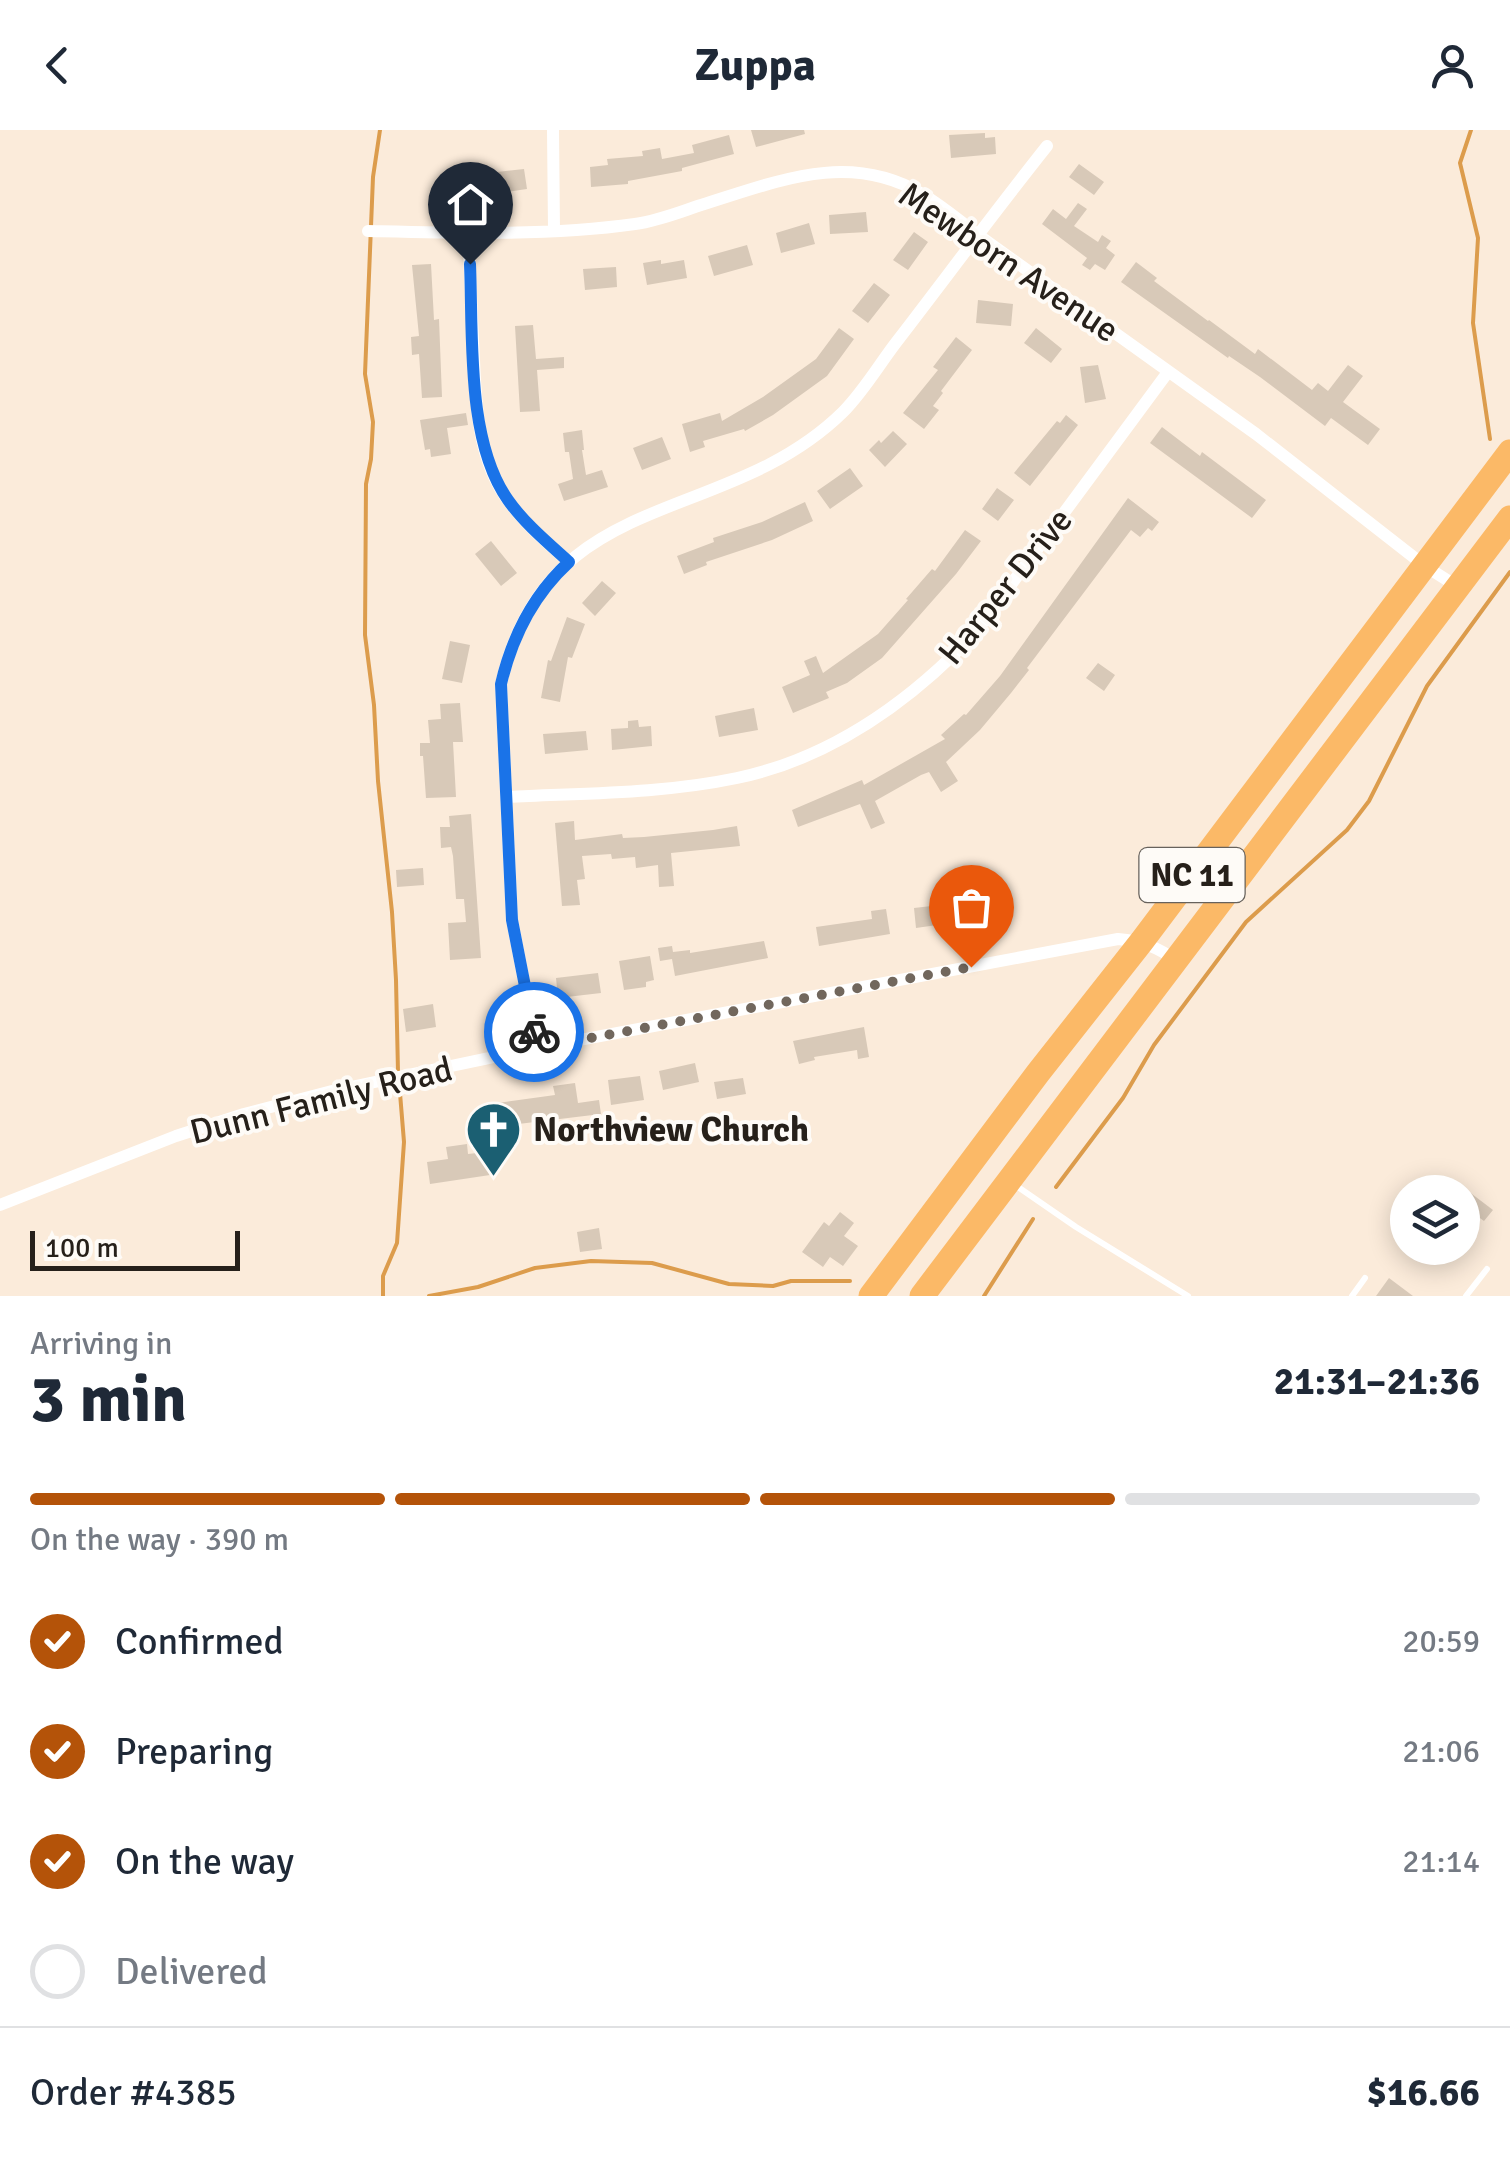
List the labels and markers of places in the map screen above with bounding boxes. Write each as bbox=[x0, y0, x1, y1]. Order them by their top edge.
pin bbox=[428, 162, 513, 265]
pin bbox=[929, 865, 1014, 968]
church icon: Northview Church bbox=[464, 1099, 524, 1178]
place label: Northview Church bbox=[533, 1108, 809, 1151]

